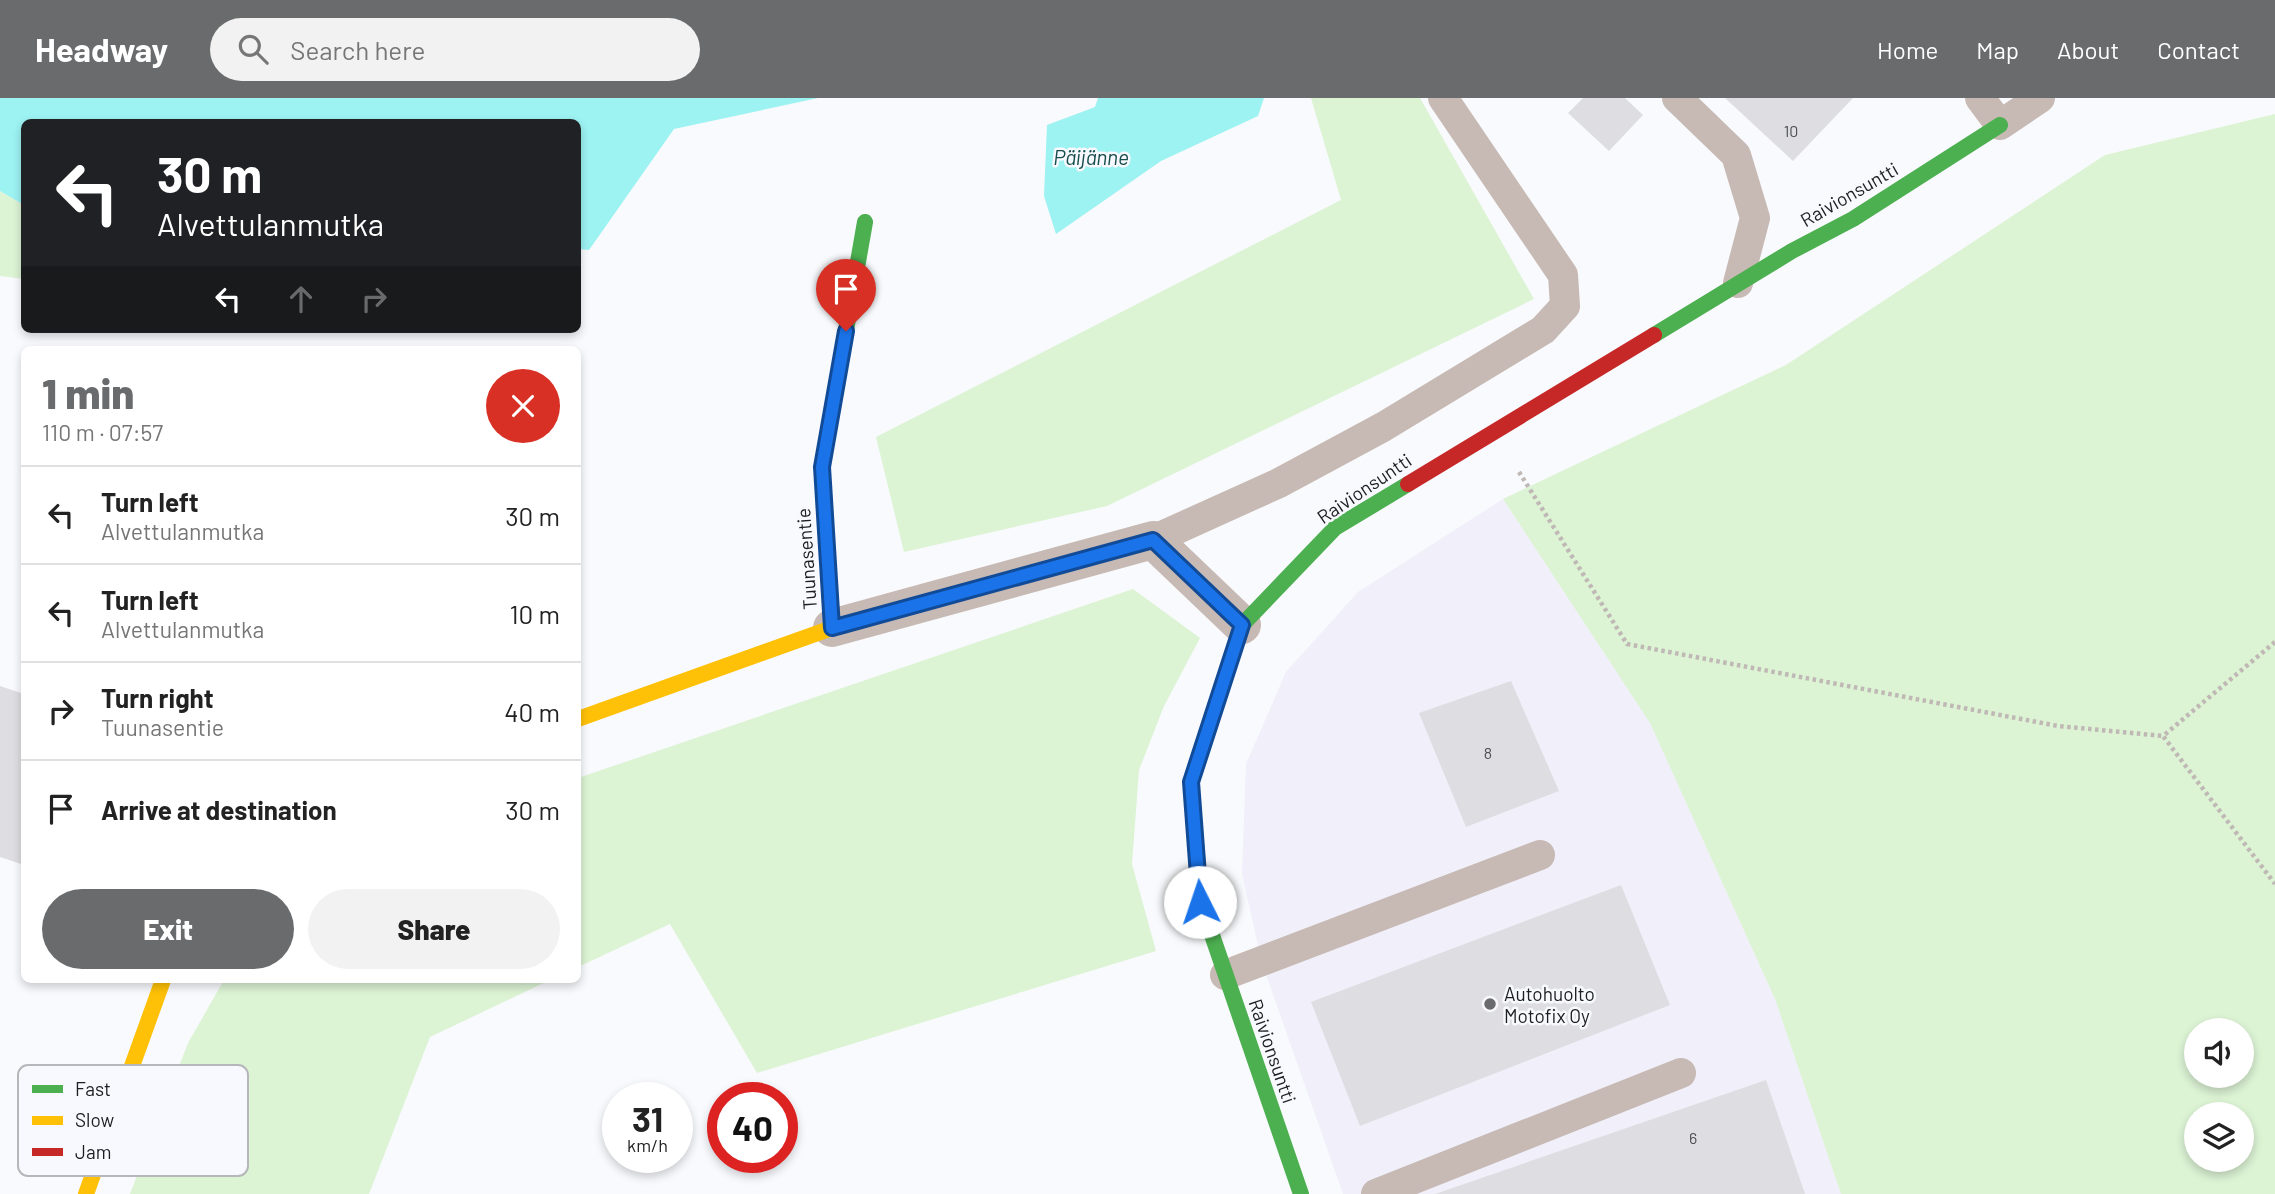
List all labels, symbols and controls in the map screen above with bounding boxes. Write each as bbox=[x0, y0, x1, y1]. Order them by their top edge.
search box bbox=[210, 18, 700, 81]
text: Headway bbox=[35, 29, 168, 69]
icon: search bbox=[234, 30, 272, 68]
text: Search here bbox=[290, 34, 425, 65]
text: Home bbox=[1877, 35, 1938, 64]
text: Map bbox=[1976, 35, 2019, 64]
text: About bbox=[2057, 35, 2119, 64]
text: Contact bbox=[2157, 35, 2240, 64]
house number: 10 bbox=[1784, 121, 1798, 140]
text: 30 m bbox=[157, 144, 262, 203]
water label: Päijänne bbox=[1053, 144, 1129, 169]
icon: left bbox=[42, 147, 133, 238]
street label: Raivionsuntti bbox=[1796, 157, 1902, 231]
text: Alvettulanmutka bbox=[157, 204, 384, 242]
pin bbox=[816, 259, 876, 331]
icon: arrive bbox=[827, 270, 865, 308]
icon: left bbox=[209, 280, 247, 318]
icon: ahead bbox=[282, 280, 320, 318]
icon: right bbox=[355, 280, 393, 318]
text: 1 min bbox=[42, 367, 134, 417]
button: close bbox=[486, 369, 560, 443]
text: 110 m · 07:57 bbox=[42, 418, 163, 446]
street label: Raivionsuntti bbox=[1312, 448, 1416, 528]
text: Turn left bbox=[101, 486, 199, 517]
icon: left bbox=[42, 496, 80, 534]
text: 30 m bbox=[505, 500, 560, 531]
street label: Tuunasentie bbox=[791, 507, 821, 611]
text: Alvettulanmutka bbox=[101, 517, 264, 545]
text: Turn left bbox=[101, 584, 199, 615]
icon: left bbox=[42, 594, 80, 632]
text: 10 m bbox=[510, 598, 560, 629]
text: Alvettulanmutka bbox=[101, 615, 264, 643]
text: Turn right bbox=[101, 682, 214, 713]
icon: right bbox=[42, 692, 80, 730]
text: 40 m bbox=[504, 696, 560, 727]
text: Tuunasentie bbox=[101, 713, 224, 741]
house number: 8 bbox=[1484, 743, 1492, 762]
icon: arrive bbox=[42, 790, 80, 828]
text: Arrive at destination bbox=[101, 794, 337, 825]
text: 30 m bbox=[505, 794, 560, 825]
position arrow bbox=[1163, 865, 1237, 939]
button: Exit bbox=[42, 889, 294, 969]
button: Share bbox=[308, 889, 560, 969]
place label: Autohuolto Motofix Oy bbox=[1504, 982, 1595, 1027]
street label: Raivionsuntti bbox=[1244, 996, 1302, 1106]
marker: Autohuolto Motofix Oy bbox=[1482, 996, 1498, 1012]
map controls bbox=[2184, 1018, 2254, 1172]
button: sound bbox=[2184, 1018, 2254, 1088]
legend bbox=[18, 1065, 248, 1176]
text: Fast bbox=[75, 1077, 111, 1100]
speed limit sign: 40 bbox=[707, 1082, 798, 1173]
text: 31 bbox=[632, 1097, 663, 1139]
button: layers bbox=[2184, 1102, 2254, 1172]
text: Slow bbox=[75, 1108, 114, 1131]
house number: 6 bbox=[1689, 1128, 1697, 1147]
text: km/h bbox=[627, 1134, 668, 1156]
text: Jam bbox=[75, 1140, 111, 1163]

